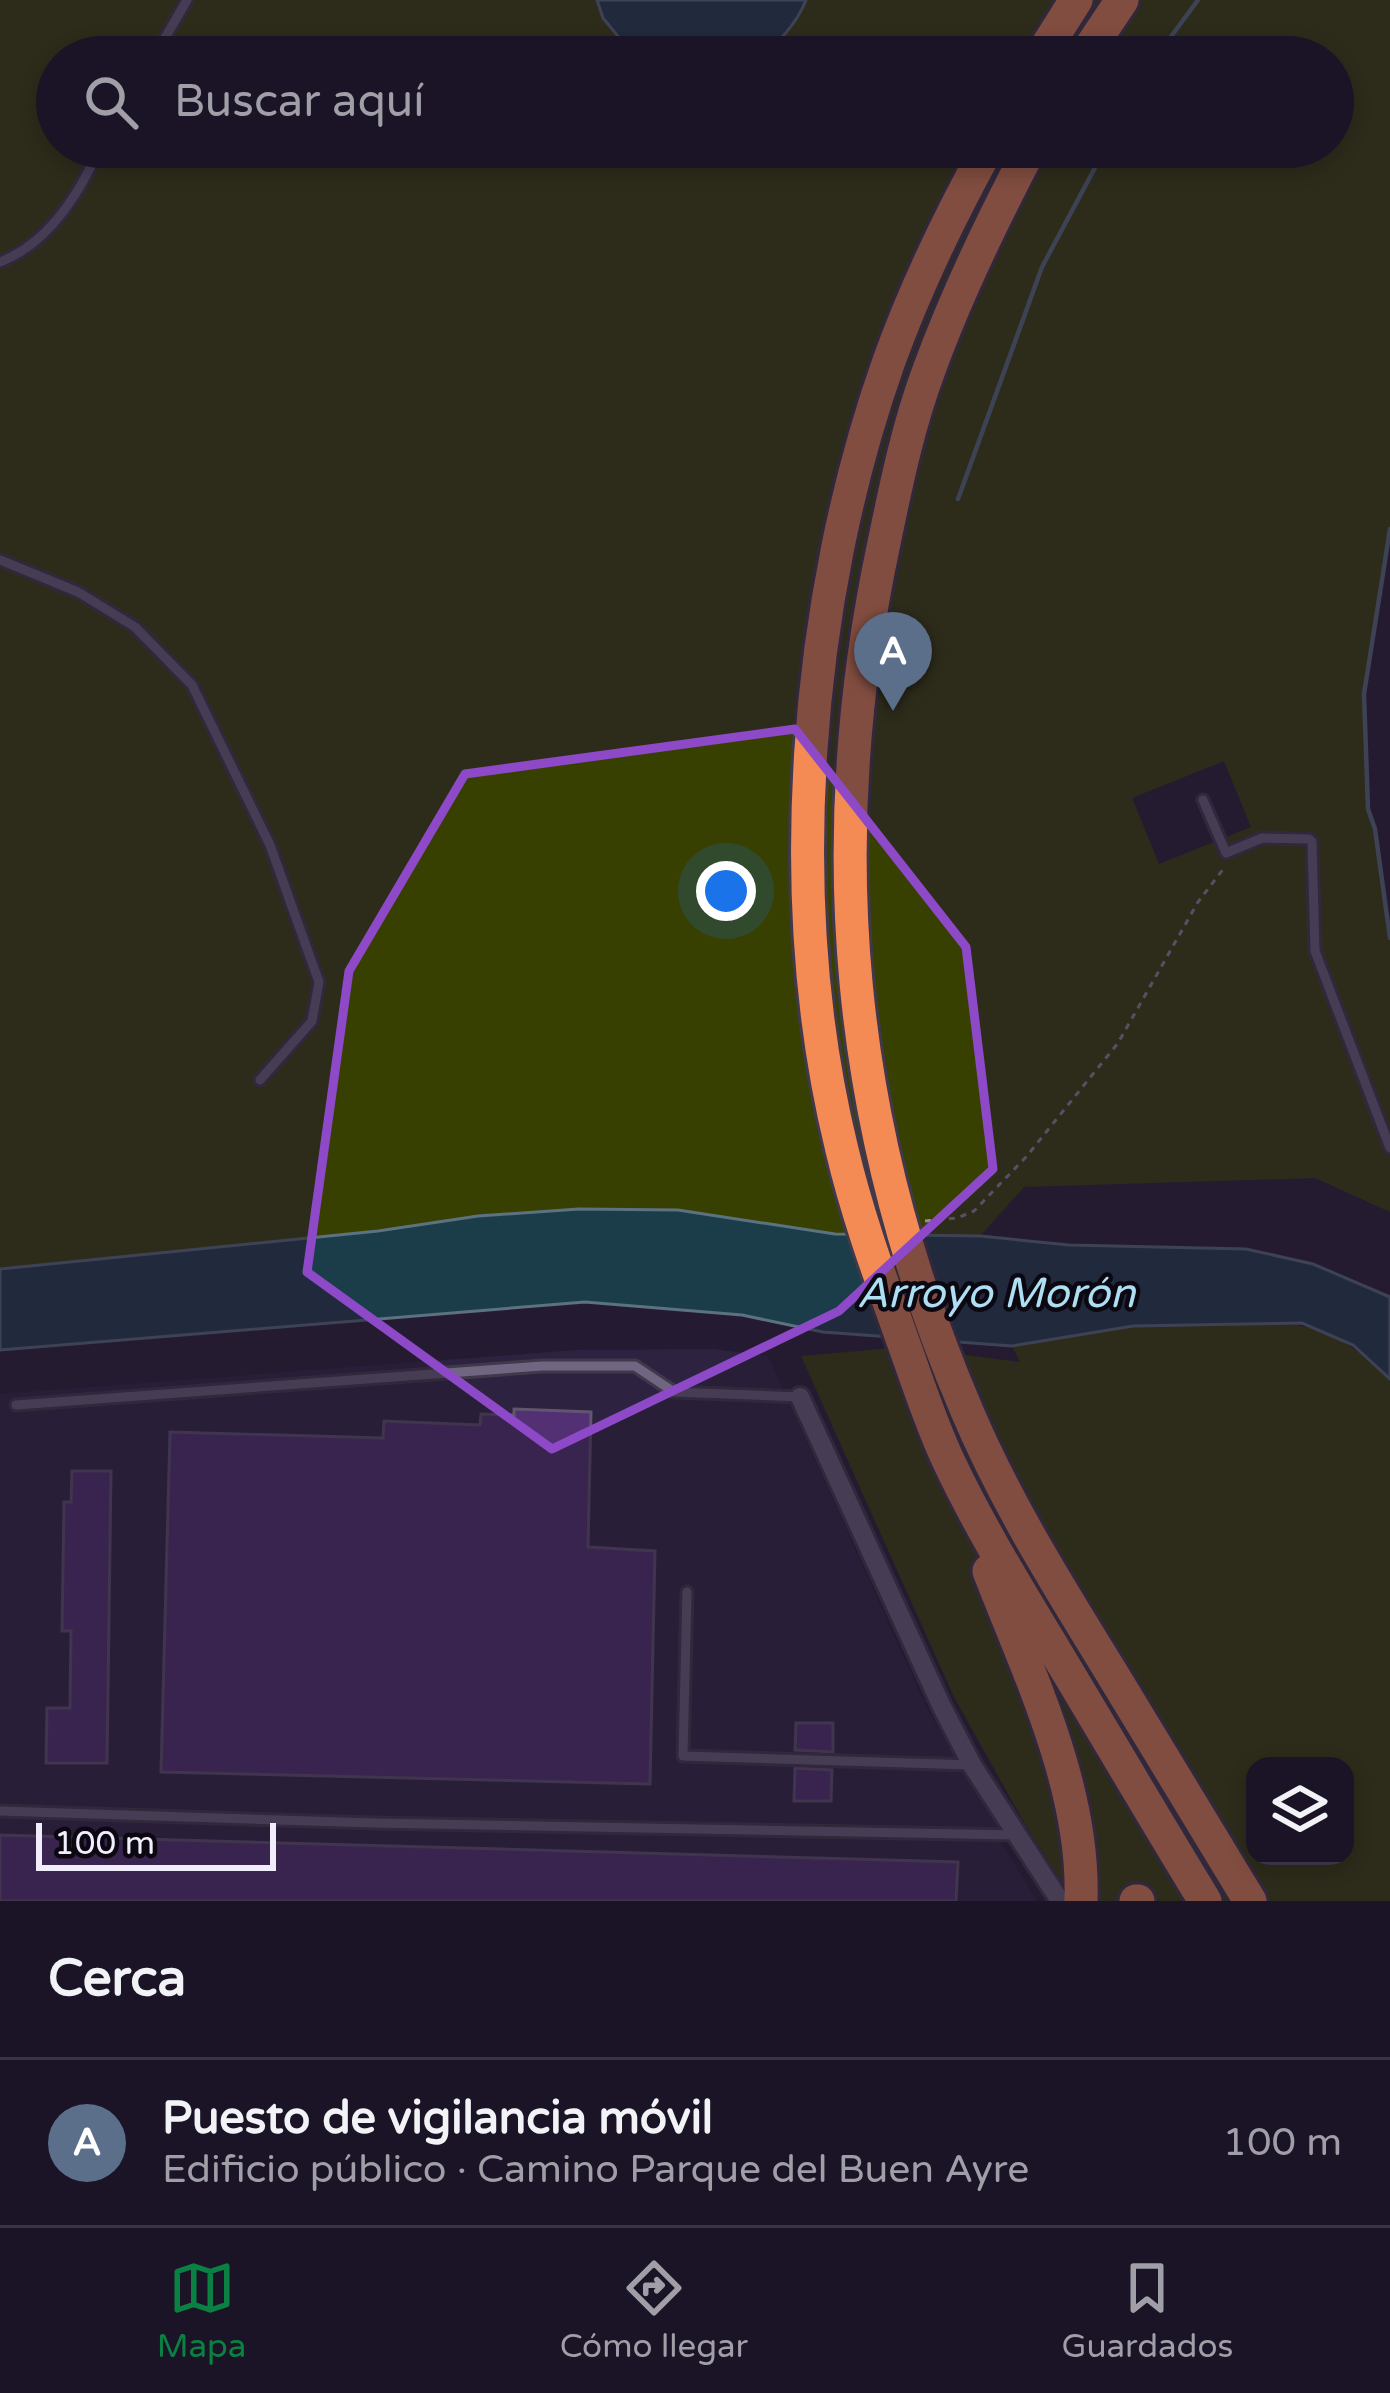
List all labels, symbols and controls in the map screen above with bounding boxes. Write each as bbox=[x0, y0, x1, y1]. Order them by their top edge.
search box bbox=[36, 36, 1354, 168]
icon: search bbox=[78, 69, 144, 135]
text: Buscar aquí bbox=[174, 75, 424, 129]
pin: A bbox=[854, 612, 932, 711]
your location bbox=[696, 861, 756, 921]
water label: Arroyo Morón bbox=[857, 1268, 1137, 1319]
map controls bbox=[1246, 1757, 1354, 1865]
button: layers bbox=[1246, 1757, 1354, 1865]
scale bar bbox=[36, 1817, 276, 1870]
text: 100 m bbox=[54, 1824, 155, 1863]
text: Cerca bbox=[48, 1948, 186, 2010]
text: Puesto de vigilancia móvil bbox=[162, 2092, 713, 2146]
text: A bbox=[72, 2119, 102, 2166]
text: 100 m bbox=[1223, 2119, 1342, 2166]
text: Edificio público · Camino Parque del Buen Ayre bbox=[162, 2146, 1029, 2193]
tab: Mapa bbox=[157, 2255, 246, 2366]
tab: Cómo llegar bbox=[560, 2255, 748, 2366]
tab: Guardados bbox=[1061, 2255, 1233, 2366]

